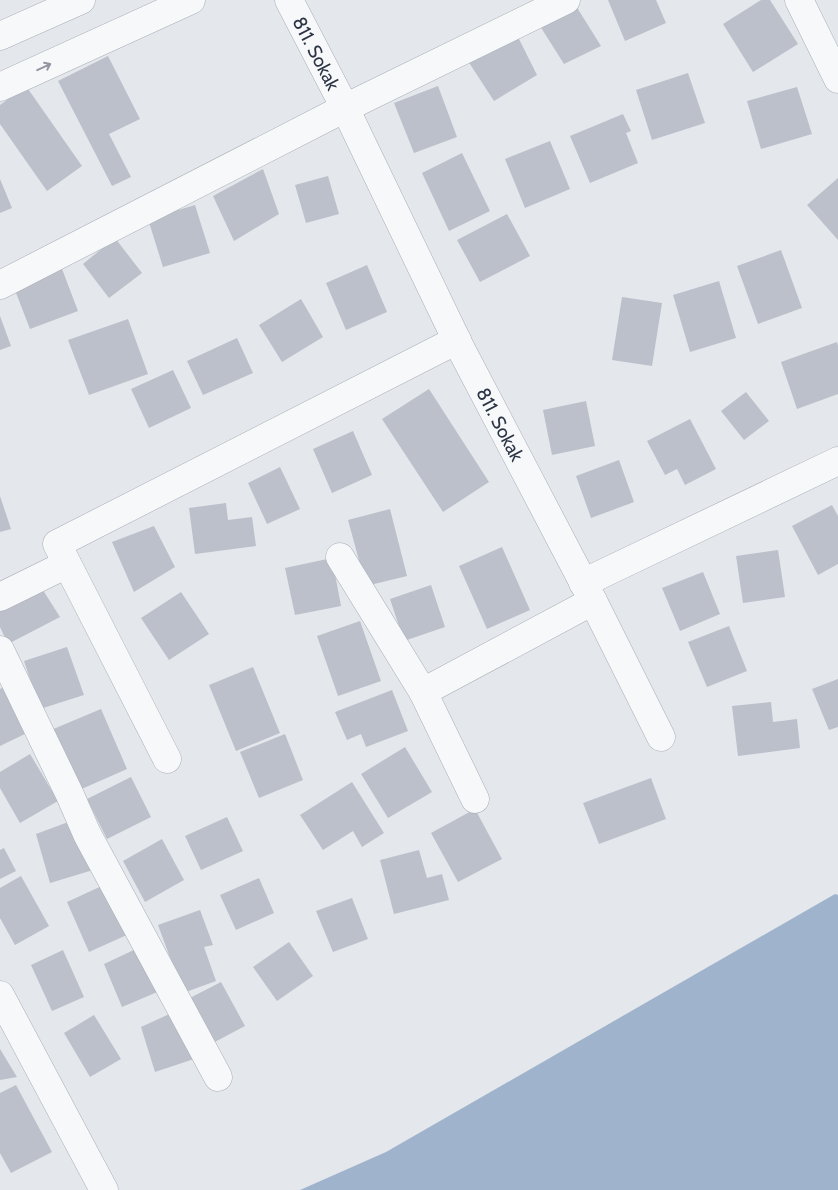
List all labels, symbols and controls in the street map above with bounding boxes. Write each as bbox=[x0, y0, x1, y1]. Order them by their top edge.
street label: 811. Sokak bbox=[288, 13, 345, 95]
one-way arrow bbox=[36, 62, 51, 71]
street label: 811. Sokak bbox=[471, 384, 529, 466]

